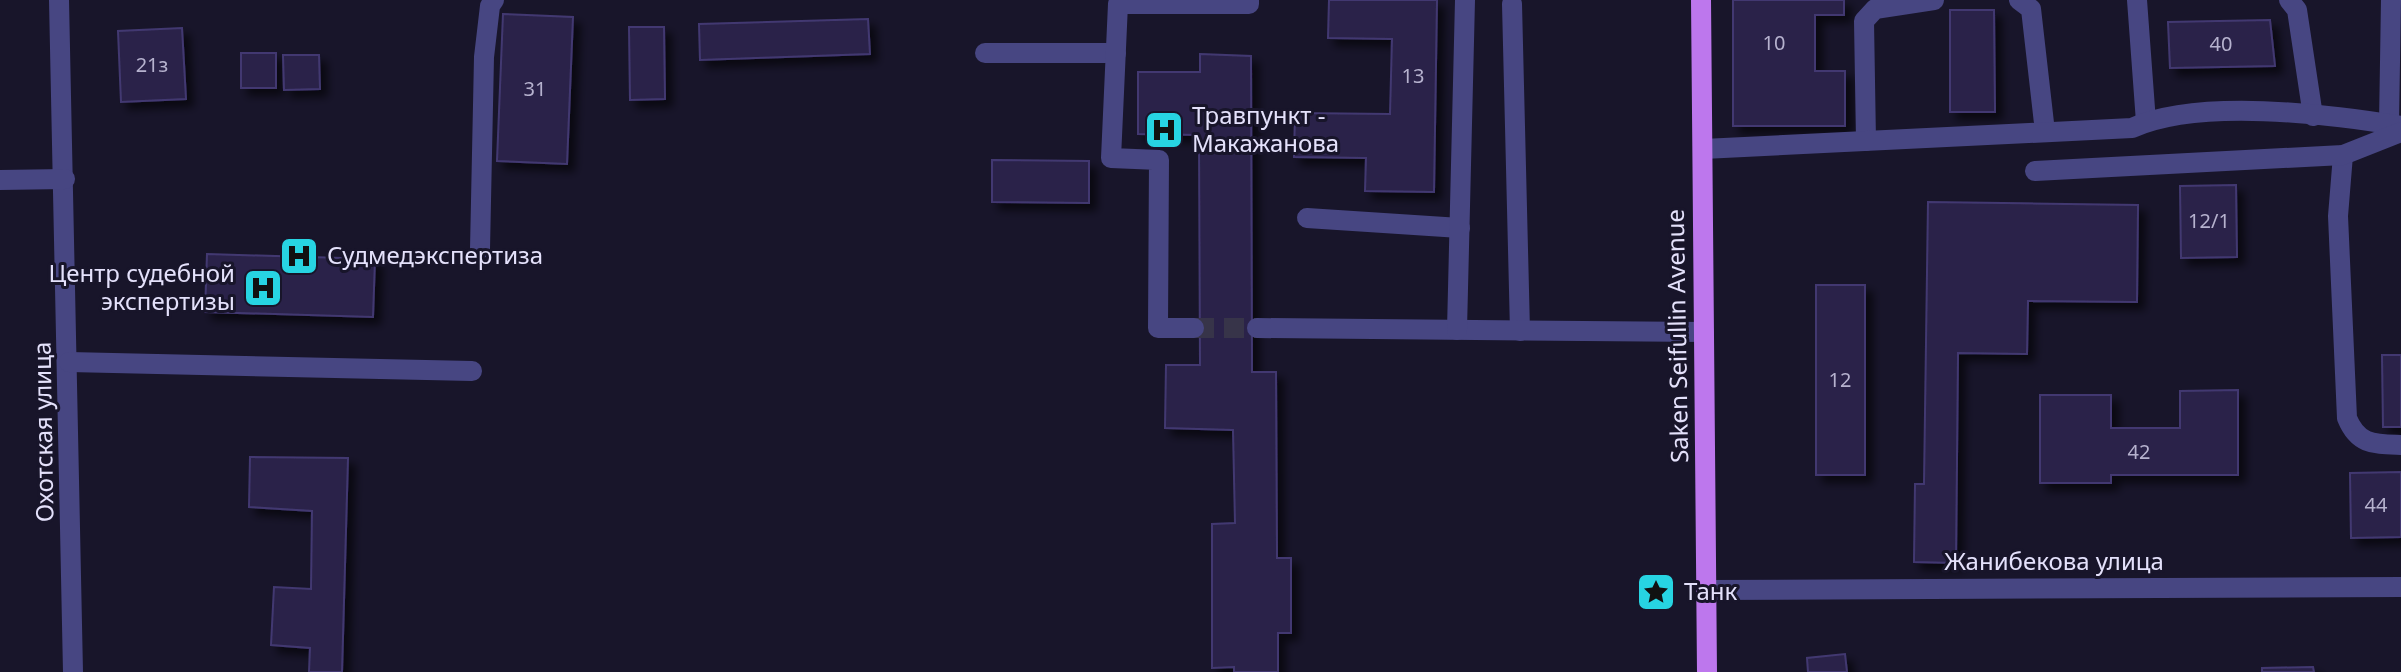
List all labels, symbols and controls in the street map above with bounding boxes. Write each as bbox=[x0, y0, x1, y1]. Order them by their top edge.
house number: 10 bbox=[1763, 29, 1785, 56]
house number: 40 bbox=[2210, 30, 2232, 57]
house number: 21з bbox=[136, 51, 168, 78]
house number: 13 bbox=[1402, 62, 1424, 89]
house number: 31 bbox=[524, 75, 546, 102]
place label: Травпункт - Макажанова bbox=[1192, 98, 1339, 159]
hospital icon: Травпункт - Макажанова bbox=[1143, 109, 1185, 151]
house number: 12/1 bbox=[2188, 207, 2230, 234]
street label: Saken Seifullin Avenue bbox=[1658, 209, 1695, 463]
hospital icon: Судмедэкспертиза bbox=[278, 235, 320, 277]
place label: Судмедэкспертиза bbox=[327, 238, 543, 271]
place label: Центр судебной экспертизы bbox=[48, 256, 235, 317]
hospital icon: Центр судебной экспертизы bbox=[242, 267, 284, 309]
street label: Охотская улица bbox=[24, 342, 61, 522]
house number: 12 bbox=[1829, 366, 1851, 393]
house number: 42 bbox=[2128, 438, 2150, 465]
house number: 44 bbox=[2365, 491, 2388, 518]
street label: Жанибекова улица bbox=[1944, 544, 2164, 577]
place icon: Танк bbox=[1635, 571, 1677, 613]
place label: Танк bbox=[1684, 574, 1737, 607]

